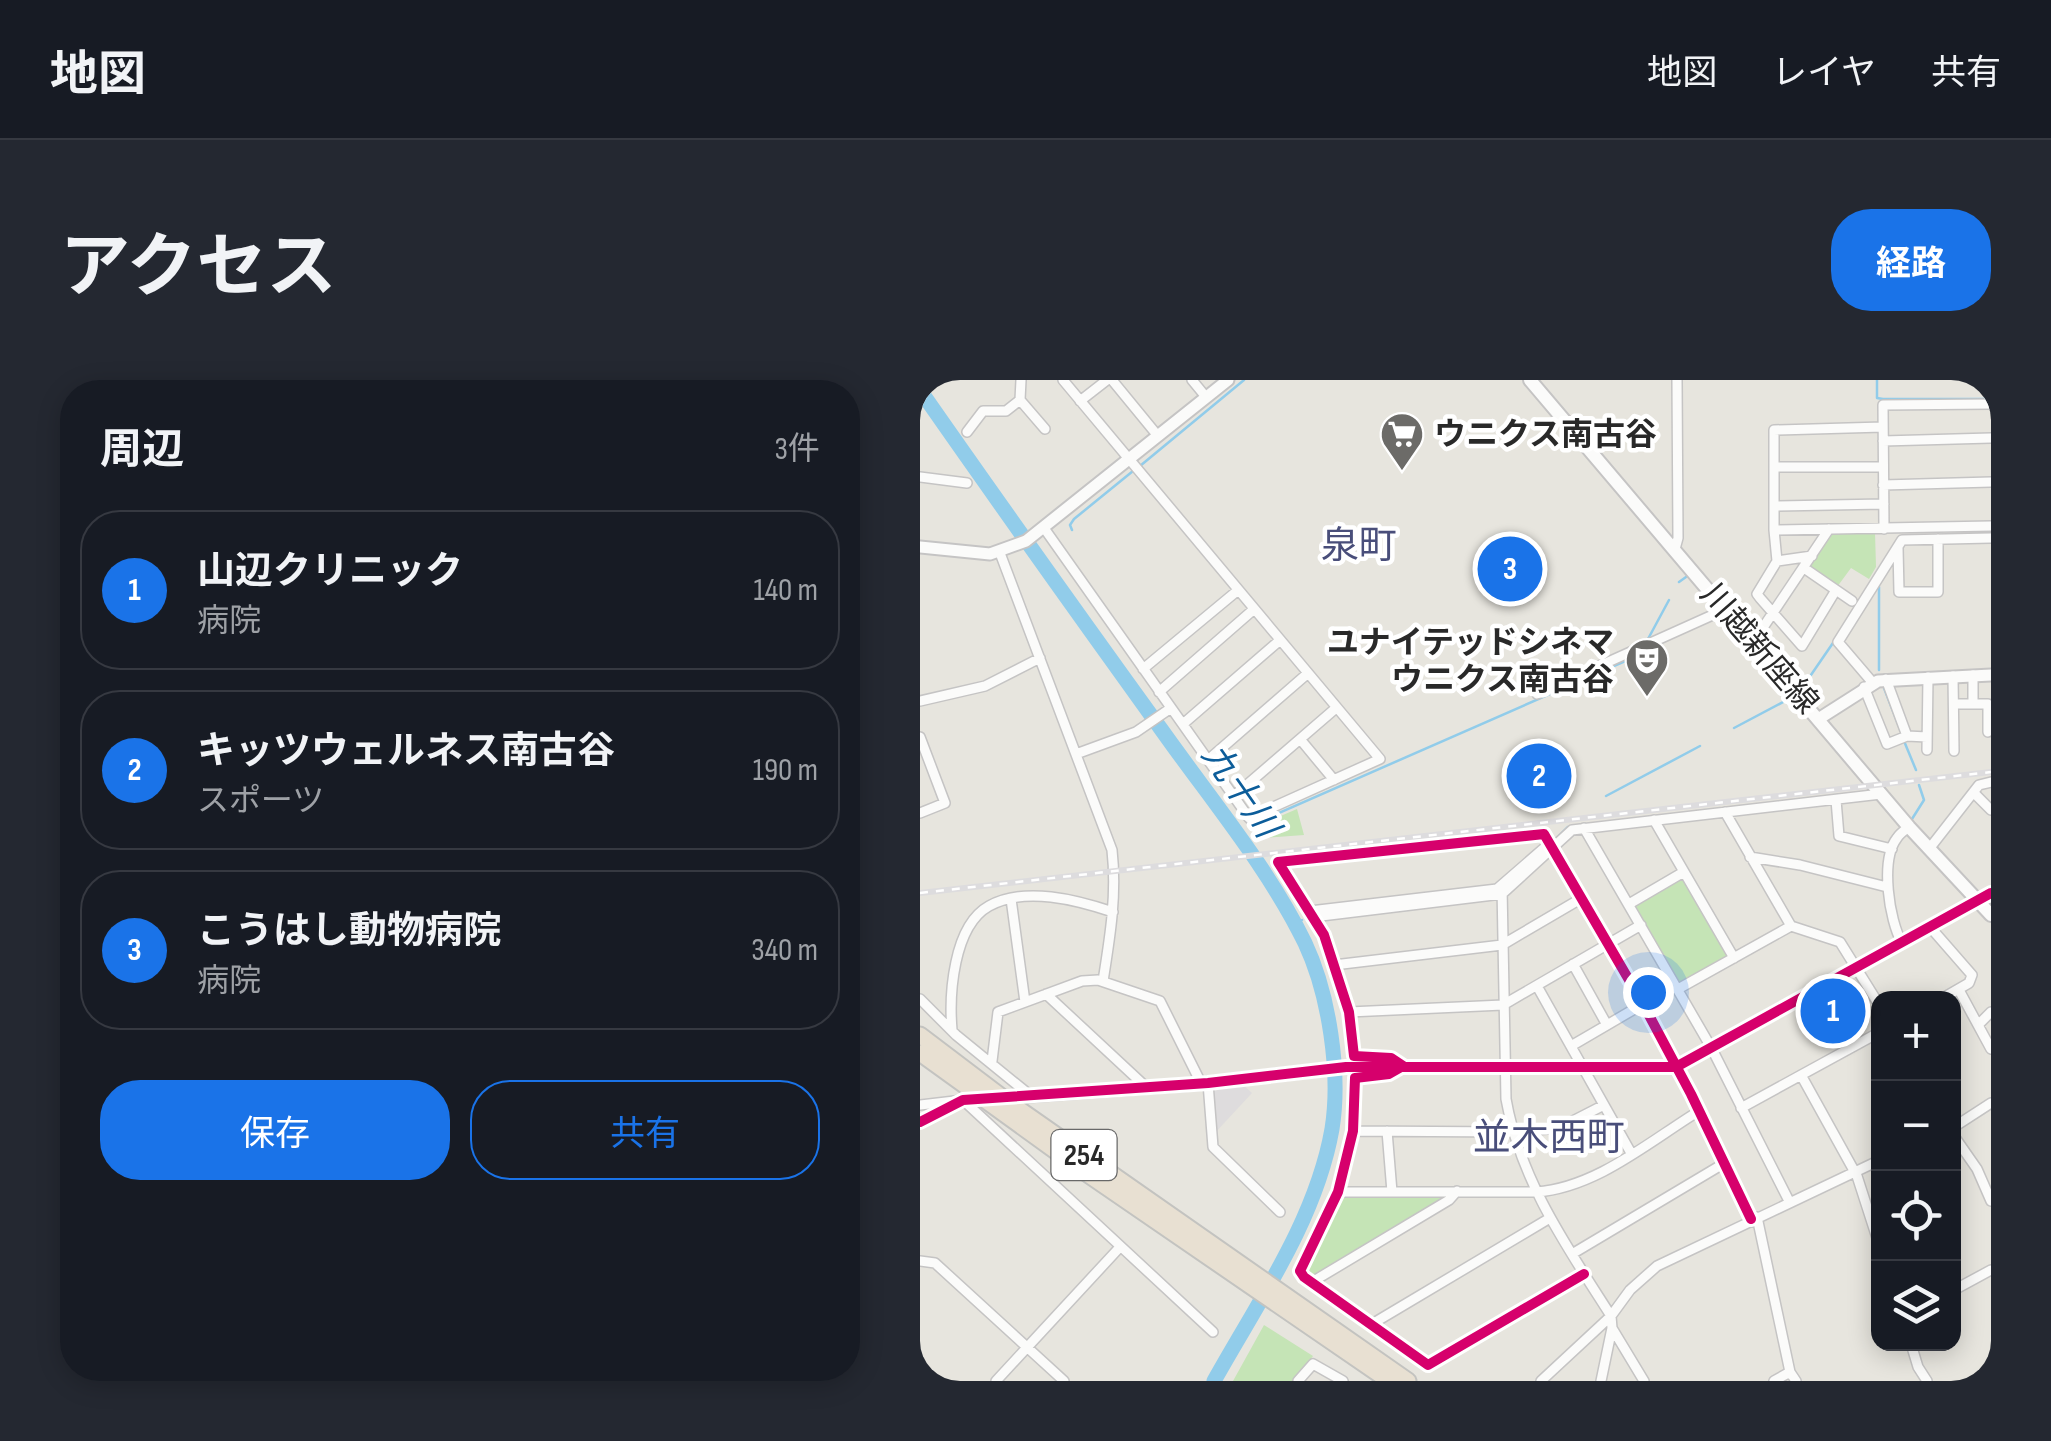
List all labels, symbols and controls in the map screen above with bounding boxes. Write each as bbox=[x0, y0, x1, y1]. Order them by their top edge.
text: 地図 bbox=[50, 47, 146, 104]
text: 地図 bbox=[1647, 52, 1717, 95]
text: レイヤ bbox=[1772, 52, 1876, 95]
text: 共有 bbox=[1931, 52, 2001, 95]
button: 経路 bbox=[1831, 209, 1991, 311]
text: アクセス bbox=[60, 227, 337, 311]
supermarket icon: ウニクス南古谷 bbox=[1379, 411, 1425, 472]
place label: ウニクス南古谷 bbox=[1434, 416, 1657, 455]
text: 周辺 bbox=[100, 425, 184, 476]
text: 3件 bbox=[775, 430, 820, 469]
district label: 泉町 bbox=[1321, 524, 1397, 569]
pin: 3 bbox=[1478, 532, 1542, 606]
text: 山辺クリニック bbox=[197, 549, 463, 594]
text: 1 bbox=[128, 571, 141, 610]
text: 140 m bbox=[754, 571, 818, 610]
street label: 川越新座線 bbox=[1692, 576, 1826, 722]
text: 病院 bbox=[197, 602, 261, 641]
place label: ユナイテッドシネマ ウニクス南古谷 bbox=[1327, 624, 1614, 700]
theatre icon: ユナイテッドシネマ ウニクス南古谷 bbox=[1624, 637, 1670, 698]
text: キッツウェルネス南古谷 bbox=[197, 729, 615, 774]
water label: 九十川 bbox=[1192, 736, 1290, 849]
pin: 2 bbox=[1506, 738, 1572, 814]
text: 2 bbox=[127, 751, 142, 790]
text: 190 m bbox=[753, 751, 818, 790]
text: スポーツ bbox=[197, 782, 324, 821]
text: こうはし動物病院 bbox=[197, 909, 501, 954]
text: 3 bbox=[127, 931, 142, 970]
text: 340 m bbox=[751, 931, 818, 970]
text: 病院 bbox=[197, 962, 261, 1001]
your location bbox=[1623, 967, 1674, 1018]
pin: 1 bbox=[1800, 974, 1866, 1048]
map controls bbox=[1871, 991, 1961, 1351]
button: + bbox=[1871, 991, 1961, 1081]
button: 保存 bbox=[100, 1080, 450, 1180]
button: 共有 bbox=[470, 1080, 820, 1180]
button: − bbox=[1871, 1081, 1961, 1171]
district label: 並木西町 bbox=[1473, 1116, 1625, 1161]
road number: 254 bbox=[1052, 1130, 1116, 1180]
button: locate bbox=[1871, 1171, 1961, 1261]
button: layers bbox=[1871, 1261, 1961, 1351]

